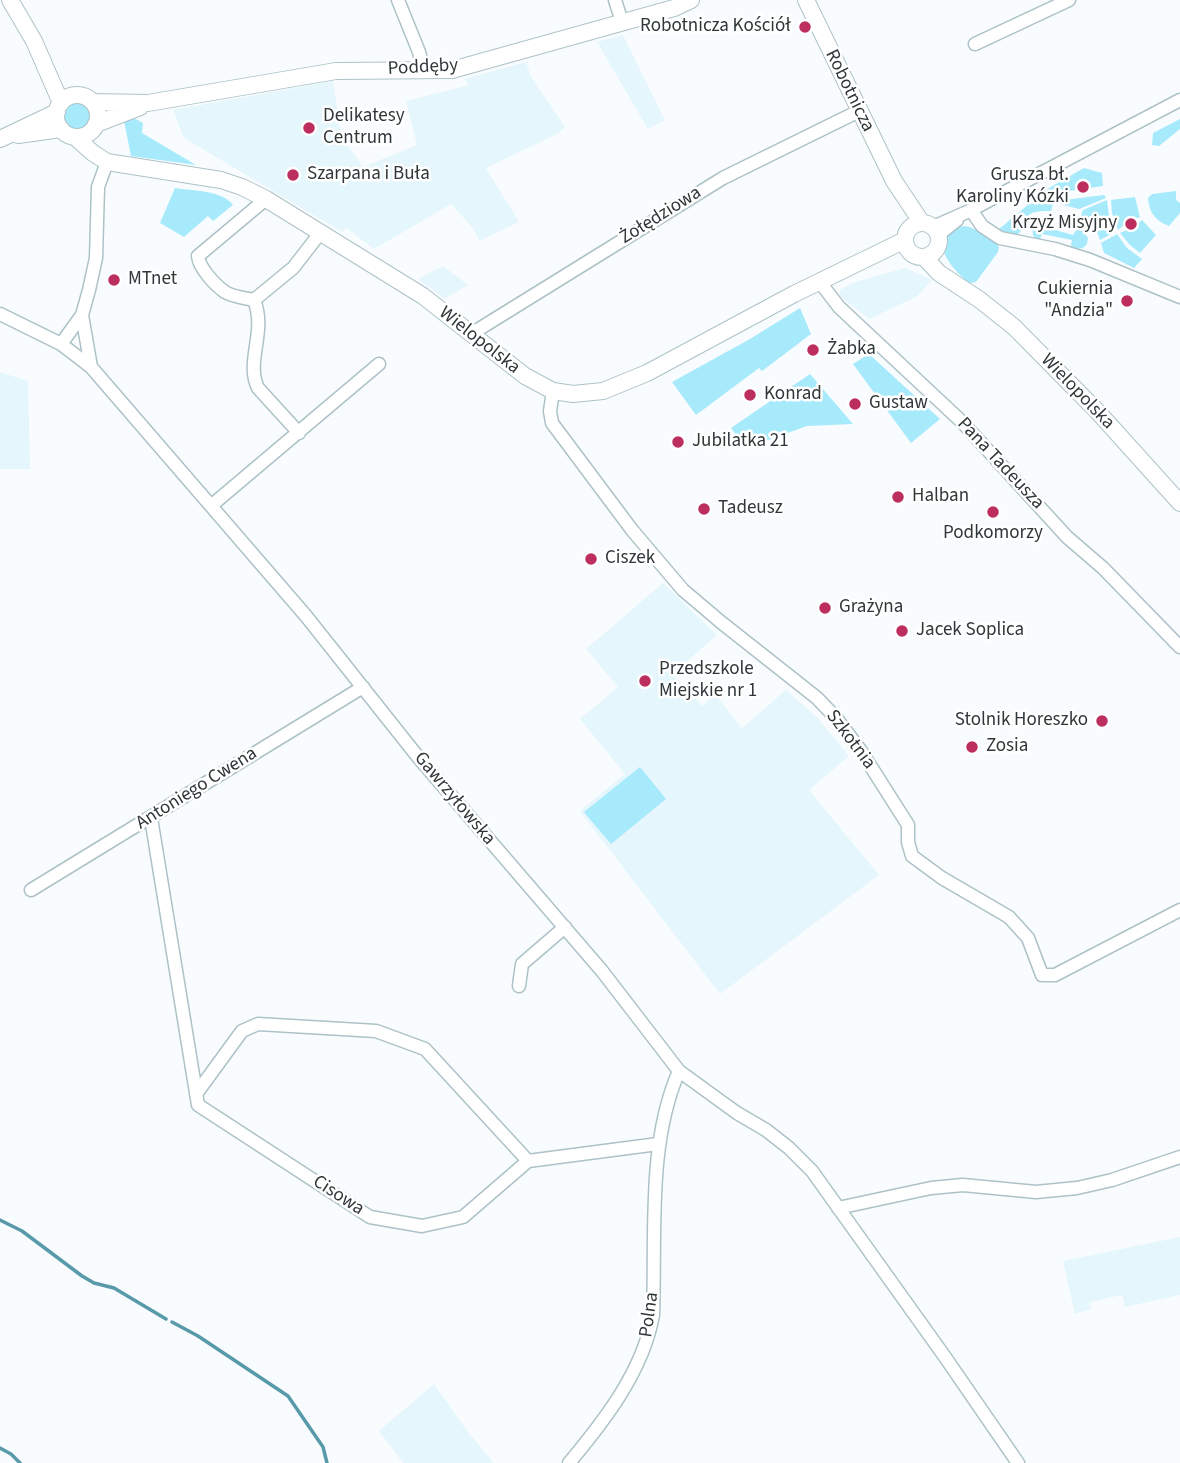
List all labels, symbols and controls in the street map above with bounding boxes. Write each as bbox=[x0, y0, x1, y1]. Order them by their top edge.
place label: Robotnicza Kościół bbox=[640, 16, 791, 38]
marker: Robotnicza Kościół bbox=[797, 19, 813, 35]
street label: Robotnicza bbox=[819, 46, 879, 136]
street label: Poddęby bbox=[387, 55, 459, 81]
place label: Delikatesy Centrum bbox=[323, 106, 405, 150]
marker: Delikatesy Centrum bbox=[301, 120, 317, 136]
place label: Szarpana i Buła bbox=[307, 164, 430, 186]
place label: Grusza bł. Karoliny Kózki bbox=[956, 165, 1069, 209]
marker: Szarpana i Buła bbox=[285, 167, 301, 183]
marker: Grusza bł. Karoliny Kózki bbox=[1075, 179, 1091, 195]
street label: Żołędziowa bbox=[616, 182, 706, 250]
place label: Krzyż Misyjny bbox=[1012, 213, 1117, 235]
marker: Krzyż Misyjny bbox=[1123, 216, 1139, 232]
place label: MTnet bbox=[128, 269, 177, 291]
marker: MTnet bbox=[106, 272, 122, 288]
place label: Cukiernia "Andzia" bbox=[1037, 279, 1113, 323]
marker: Cukiernia "Andzia" bbox=[1119, 293, 1135, 309]
street label: Wielopolska bbox=[434, 302, 524, 380]
place label: Żabka bbox=[827, 339, 876, 361]
marker: Żabka bbox=[805, 342, 821, 358]
street label: Wielopolska bbox=[1035, 349, 1119, 435]
place label: Konrad bbox=[764, 384, 822, 406]
marker: Konrad bbox=[742, 387, 758, 403]
place label: Gustaw bbox=[869, 393, 928, 415]
marker: Gustaw bbox=[847, 396, 863, 412]
street label: Pana Tadeusza bbox=[952, 413, 1048, 515]
place label: Jubilatka 21 bbox=[692, 431, 789, 453]
marker: Jubilatka 21 bbox=[670, 434, 686, 450]
place label: Halban bbox=[912, 486, 969, 508]
marker: Halban bbox=[890, 489, 906, 505]
place label: Tadeusz bbox=[718, 498, 783, 520]
marker: Tadeusz bbox=[696, 501, 712, 517]
marker: Podkomorzy bbox=[985, 504, 1001, 520]
place label: Podkomorzy bbox=[943, 523, 1043, 545]
place label: Ciszek bbox=[605, 548, 655, 570]
marker: Ciszek bbox=[583, 551, 599, 567]
place label: Grażyna bbox=[839, 597, 903, 619]
marker: Grażyna bbox=[817, 600, 833, 616]
place label: Jacek Soplica bbox=[916, 620, 1024, 642]
marker: Jacek Soplica bbox=[894, 623, 910, 639]
place label: Przedszkole Miejskie nr 1 bbox=[659, 659, 757, 703]
marker: Przedszkole Miejskie nr 1 bbox=[637, 673, 653, 689]
street label: Szkotnia bbox=[820, 706, 880, 774]
place label: Stolnik Horeszko bbox=[955, 710, 1088, 732]
marker: Stolnik Horeszko bbox=[1094, 713, 1110, 729]
place label: Zosia bbox=[986, 736, 1028, 758]
marker: Zosia bbox=[964, 739, 980, 755]
street label: Antoniego Cwena bbox=[132, 743, 262, 835]
street label: Gawrzyłowska bbox=[408, 748, 500, 850]
street label: Cisowa bbox=[308, 1171, 368, 1221]
street label: Polna bbox=[636, 1291, 664, 1339]

